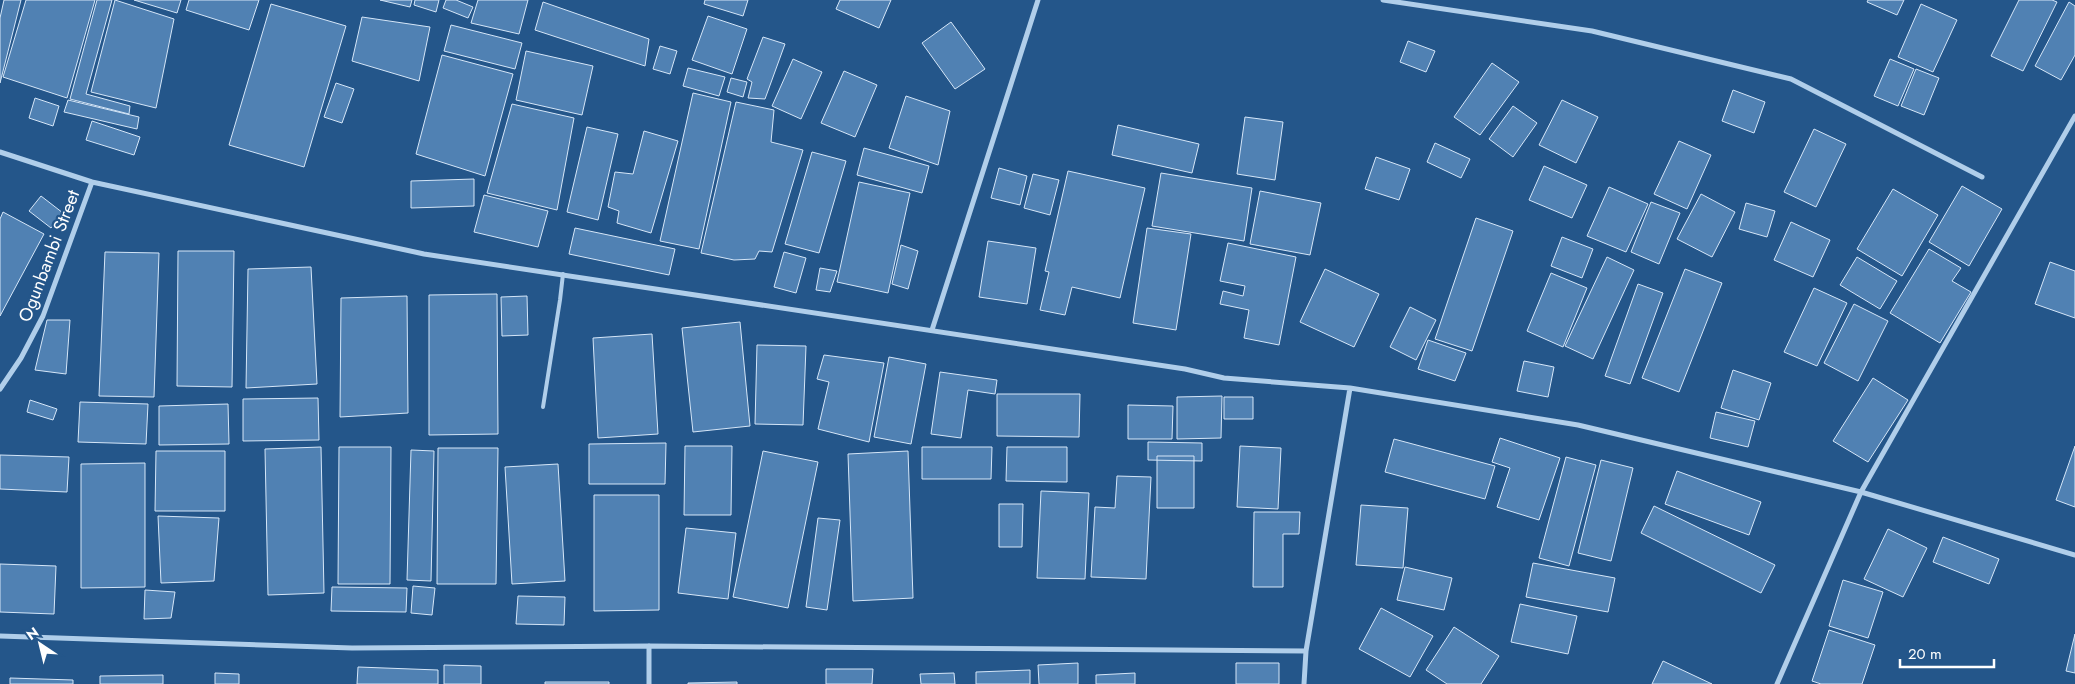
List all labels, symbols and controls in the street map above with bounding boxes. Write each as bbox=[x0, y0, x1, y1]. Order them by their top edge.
street label: Ogunbambi Street bbox=[12, 186, 86, 326]
north arrow bbox=[15, 619, 65, 669]
text: N bbox=[22, 622, 43, 645]
scale bar bbox=[1900, 636, 1994, 668]
text: 20 m bbox=[1908, 643, 1942, 665]

